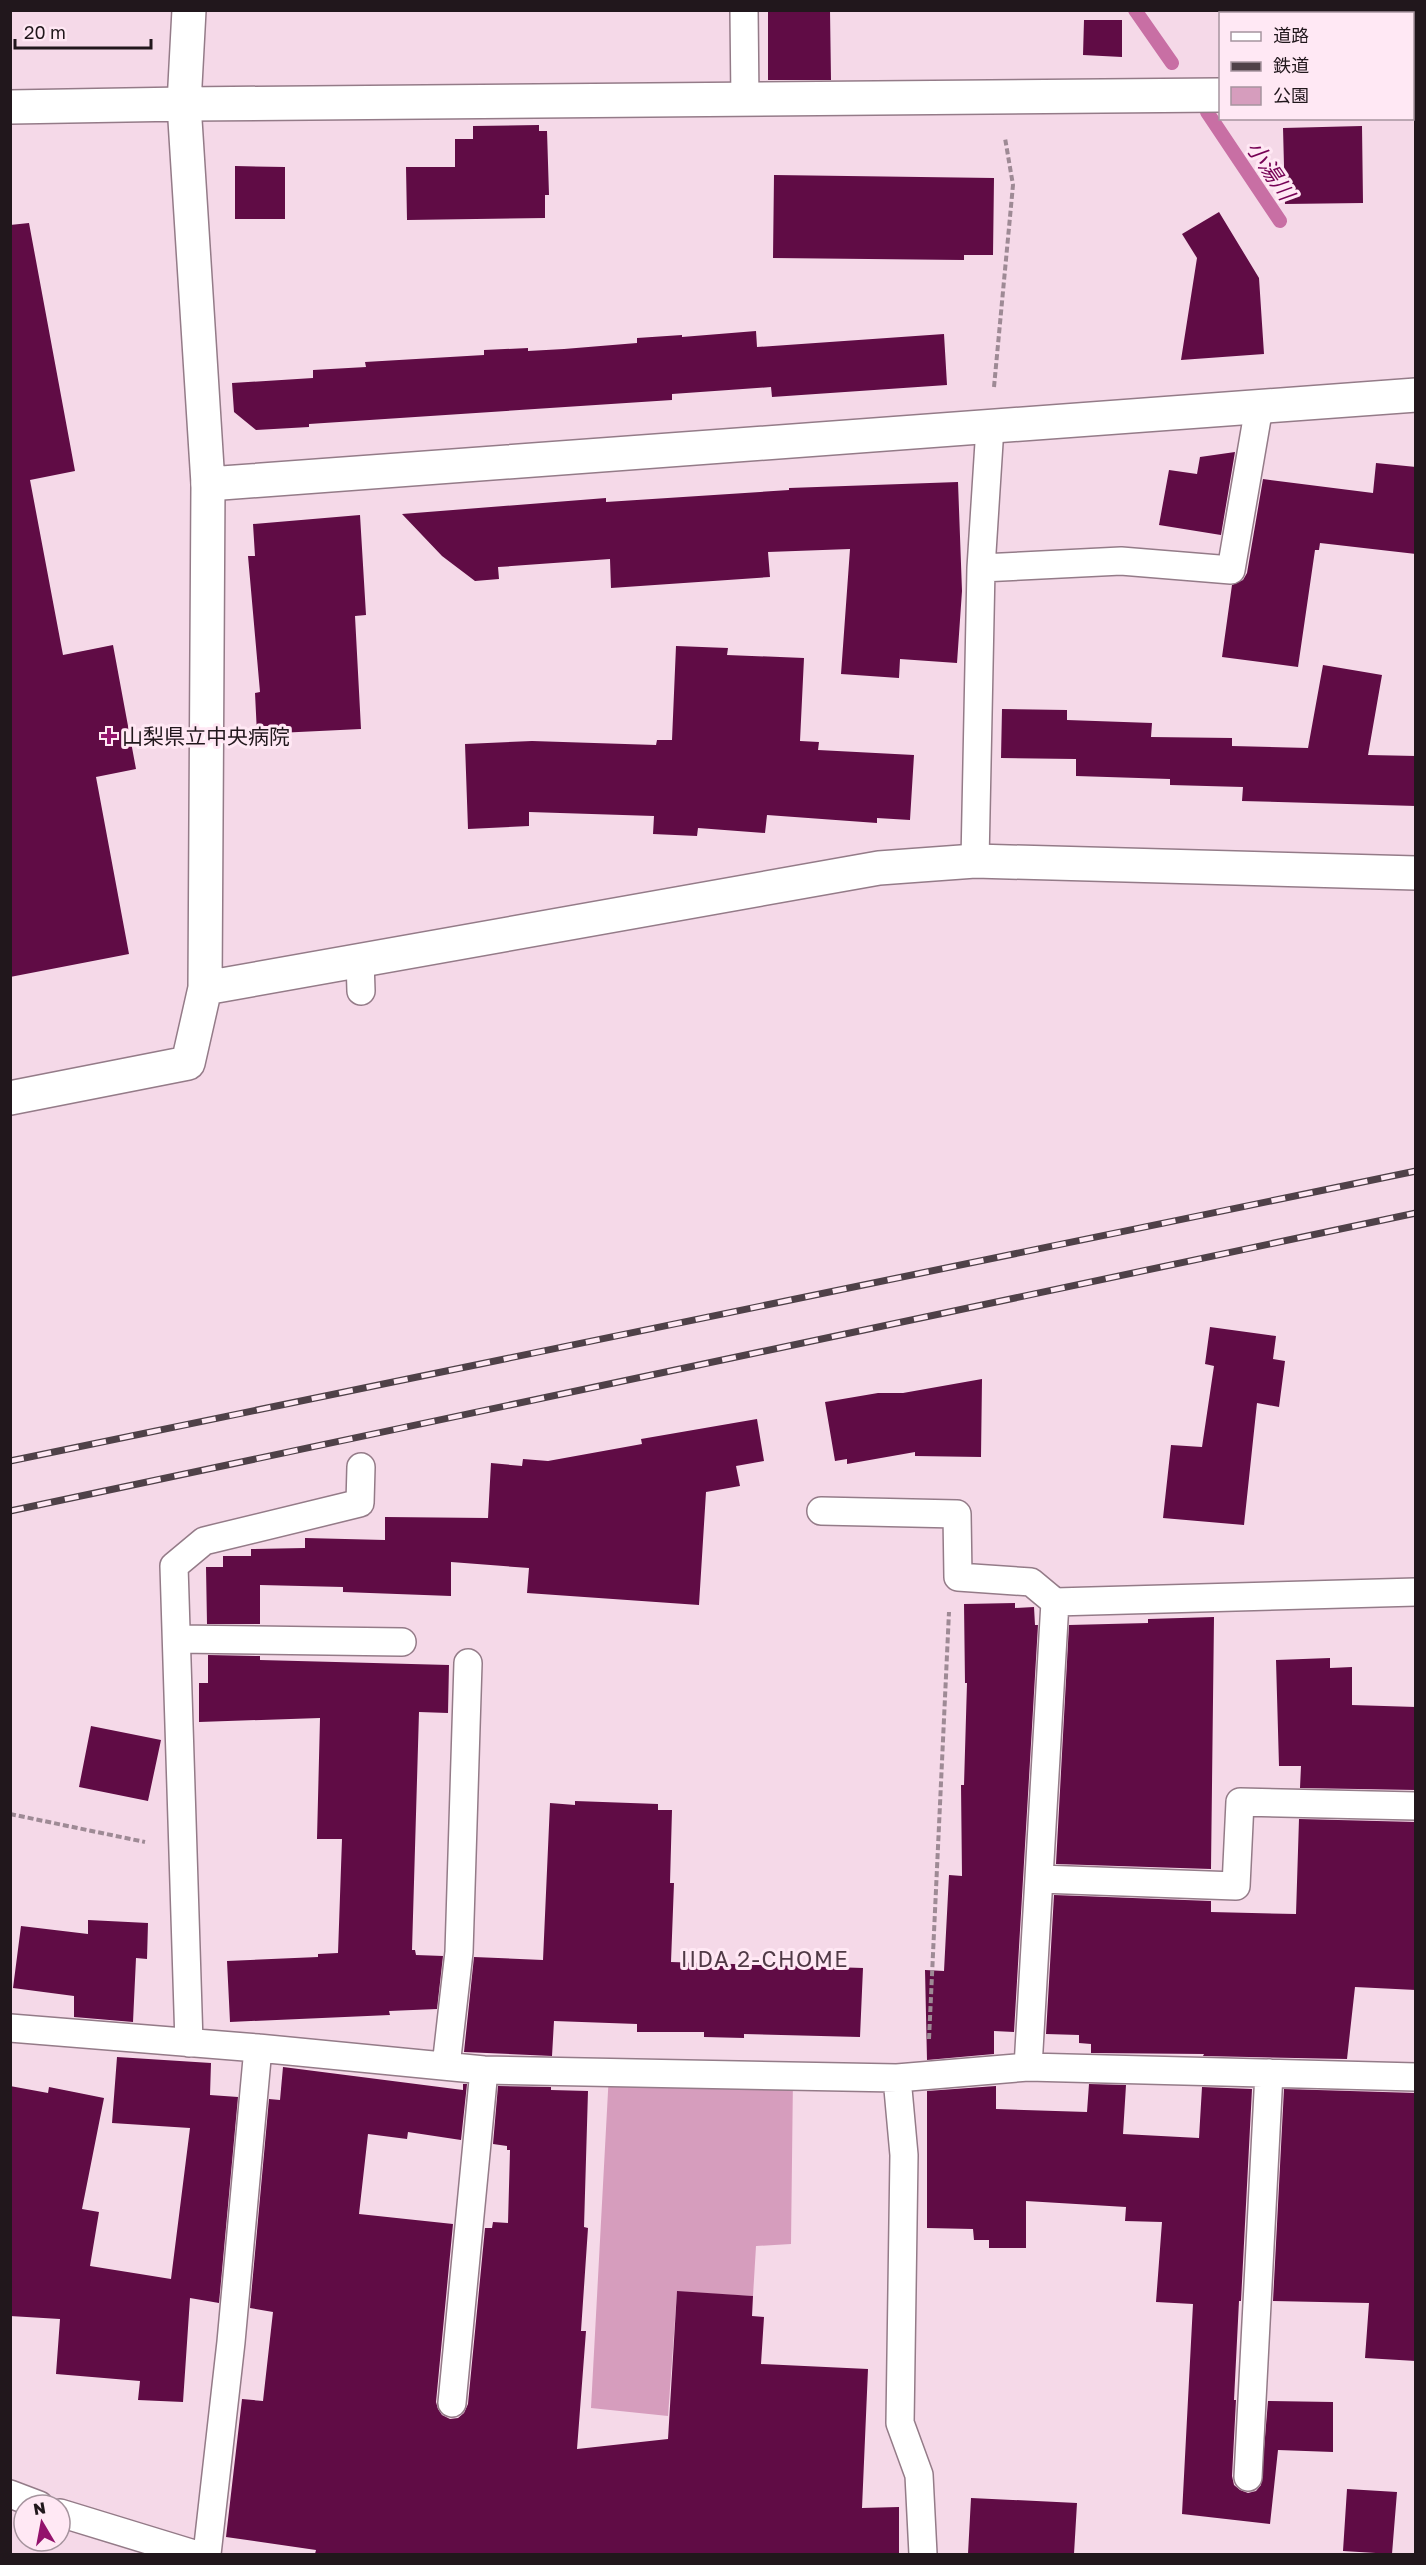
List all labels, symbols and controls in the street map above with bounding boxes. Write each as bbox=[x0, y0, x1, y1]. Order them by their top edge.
scale bar bbox=[15, 12, 152, 50]
legend bbox=[1219, 12, 1414, 120]
text: 20 m bbox=[24, 21, 66, 43]
text: 道路 bbox=[1273, 24, 1309, 46]
text: 鉄道 bbox=[1273, 54, 1309, 76]
text: 公園 bbox=[1273, 84, 1309, 106]
water label: 小湯川 bbox=[1241, 135, 1302, 207]
place label: 山梨県立中央病院 bbox=[122, 723, 290, 749]
marker: 山梨県立中央病院 bbox=[100, 727, 118, 745]
district label: IIDA 2-CHOME bbox=[681, 1945, 849, 1972]
north arrow bbox=[12, 2493, 72, 2553]
text: N bbox=[32, 2497, 47, 2519]

